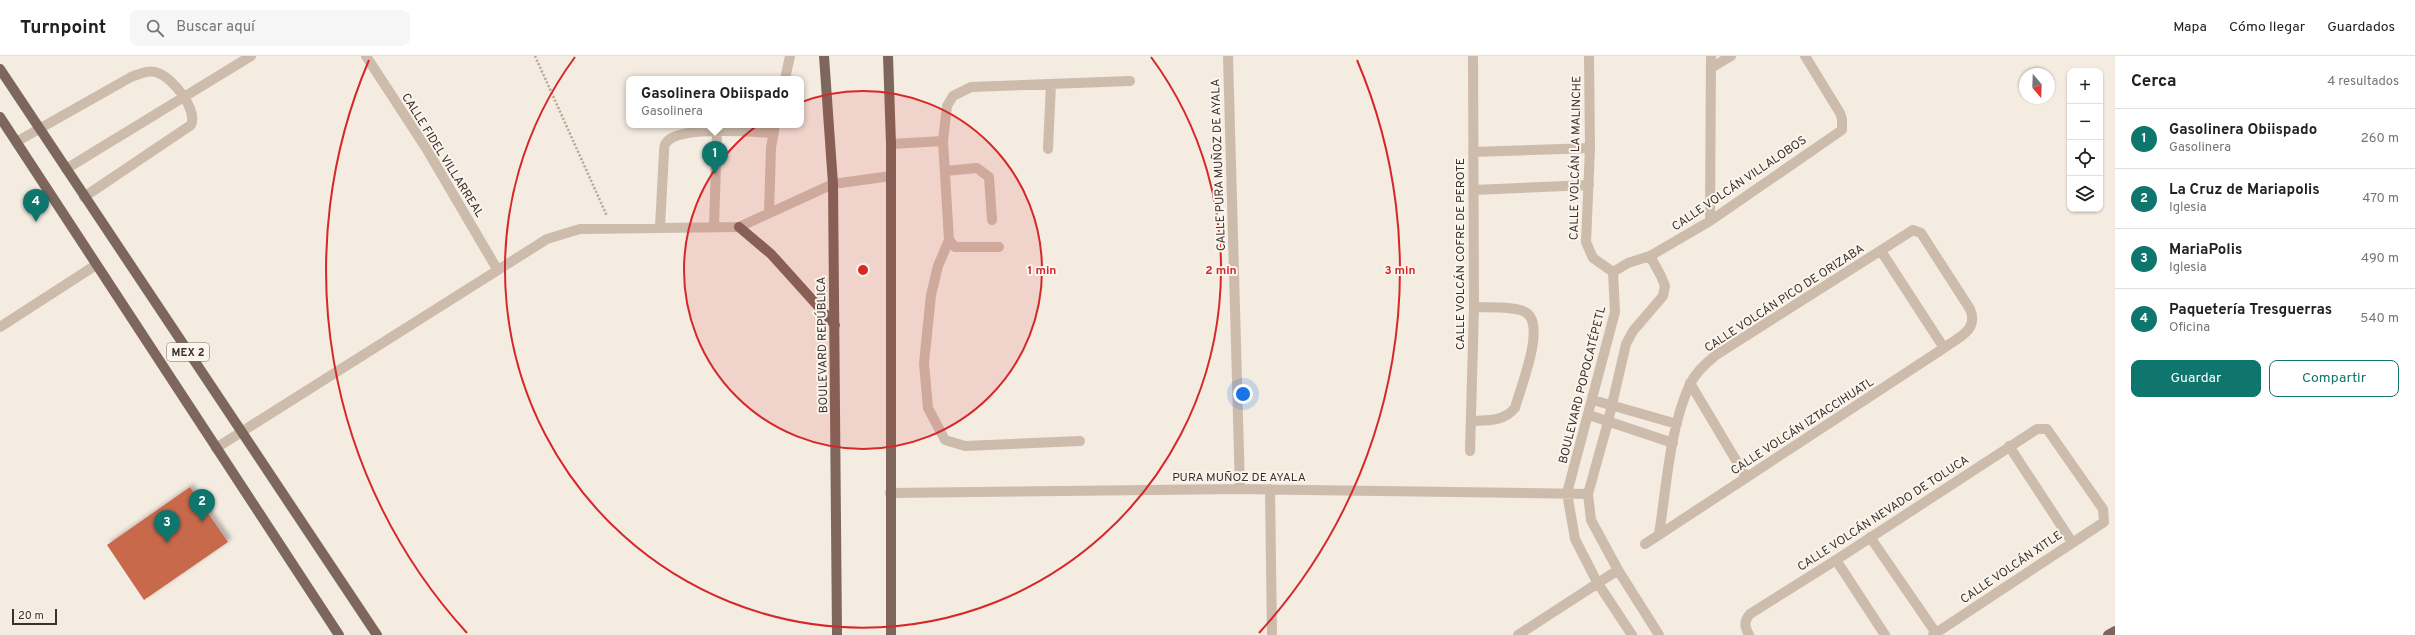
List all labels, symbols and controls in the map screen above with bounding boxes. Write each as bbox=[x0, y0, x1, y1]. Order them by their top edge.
search box bbox=[130, 10, 410, 46]
text: Turnpoint bbox=[20, 16, 106, 40]
icon: search bbox=[144, 17, 166, 39]
text: Buscar aquí bbox=[176, 18, 255, 37]
text: Mapa bbox=[2173, 19, 2207, 36]
text: Cómo llegar bbox=[2229, 19, 2305, 36]
text: Guardados bbox=[2327, 19, 2395, 36]
north arrow bbox=[2019, 68, 2055, 104]
map controls bbox=[2067, 68, 2103, 212]
button: + bbox=[2067, 68, 2103, 104]
text: Cerca bbox=[2131, 71, 2177, 93]
text: 4 resultados bbox=[2327, 74, 2399, 90]
popup bbox=[626, 76, 804, 128]
street label: CALLE VOLCÁN LA MALINCHE bbox=[1567, 76, 1585, 240]
street label: CALLE PURA MUÑOZ DE AYALA bbox=[1208, 78, 1230, 251]
text: Gasolinera Obiispado bbox=[641, 85, 789, 104]
street label: CALLE FIDEL VILLARREAL bbox=[397, 90, 487, 221]
text: Gasolinera bbox=[641, 104, 703, 120]
button: − bbox=[2067, 104, 2103, 140]
text: Gasolinera Obiispado bbox=[2169, 121, 2317, 140]
text: 1 bbox=[2141, 131, 2147, 147]
text: 260 m bbox=[2361, 131, 2399, 147]
street label: CALLE VOLCÁN VILLALOBOS bbox=[1669, 133, 1810, 235]
button: locate bbox=[2067, 140, 2103, 176]
text: Gasolinera bbox=[2169, 140, 2231, 156]
pin: 1 bbox=[702, 141, 728, 174]
street label: CALLE VOLCÁN COFRE DE PEROTE bbox=[1453, 158, 1469, 350]
button: layers bbox=[2067, 176, 2103, 212]
text: La Cruz de Mariapolis bbox=[2169, 181, 2320, 200]
pin: 4 bbox=[23, 189, 49, 222]
text: 2 bbox=[2140, 191, 2148, 207]
text: 470 m bbox=[2362, 191, 2399, 207]
text: Iglesia bbox=[2169, 200, 2207, 216]
street label: CALLE VOLCÁN PICO DE ORIZABA bbox=[1702, 241, 1867, 357]
text: MariaPolis bbox=[2169, 241, 2242, 260]
text: 3 bbox=[2140, 251, 2148, 267]
text: 490 m bbox=[2361, 251, 2399, 267]
text: Iglesia bbox=[2169, 260, 2207, 276]
centre of rings bbox=[856, 263, 870, 277]
text: 1 min bbox=[1028, 263, 1056, 279]
text: 2 min bbox=[1205, 263, 1237, 279]
text: 3 min bbox=[1384, 263, 1416, 279]
street label: BOULEVARD REPÚBLICA bbox=[814, 277, 832, 413]
text: Paquetería Tresguerras bbox=[2169, 301, 2332, 320]
street label: BOULEVARD POPOCATÉPETL bbox=[1556, 305, 1610, 466]
text: 4 bbox=[2140, 311, 2148, 327]
text: 540 m bbox=[2360, 311, 2399, 327]
text: Oficina bbox=[2169, 320, 2210, 336]
road number: MEX 2 bbox=[167, 343, 209, 361]
button: Guardar bbox=[2131, 360, 2261, 397]
button: Compartir bbox=[2269, 360, 2399, 397]
street label: CALLE VOLCÁN IZTACCIHUATL bbox=[1728, 374, 1877, 479]
your location bbox=[1233, 384, 1253, 404]
street label: CALLE VOLCÁN NEVADO DE TOLUCA bbox=[1795, 452, 1972, 575]
street label: PURA MUÑOZ DE AYALA bbox=[1172, 470, 1306, 486]
pin: 2 bbox=[189, 489, 215, 522]
pin: 3 bbox=[154, 510, 180, 543]
street label: CALLE VOLCÁN XITLE bbox=[1958, 528, 2065, 608]
scale bar bbox=[12, 607, 57, 626]
text: 20 m bbox=[18, 609, 44, 623]

